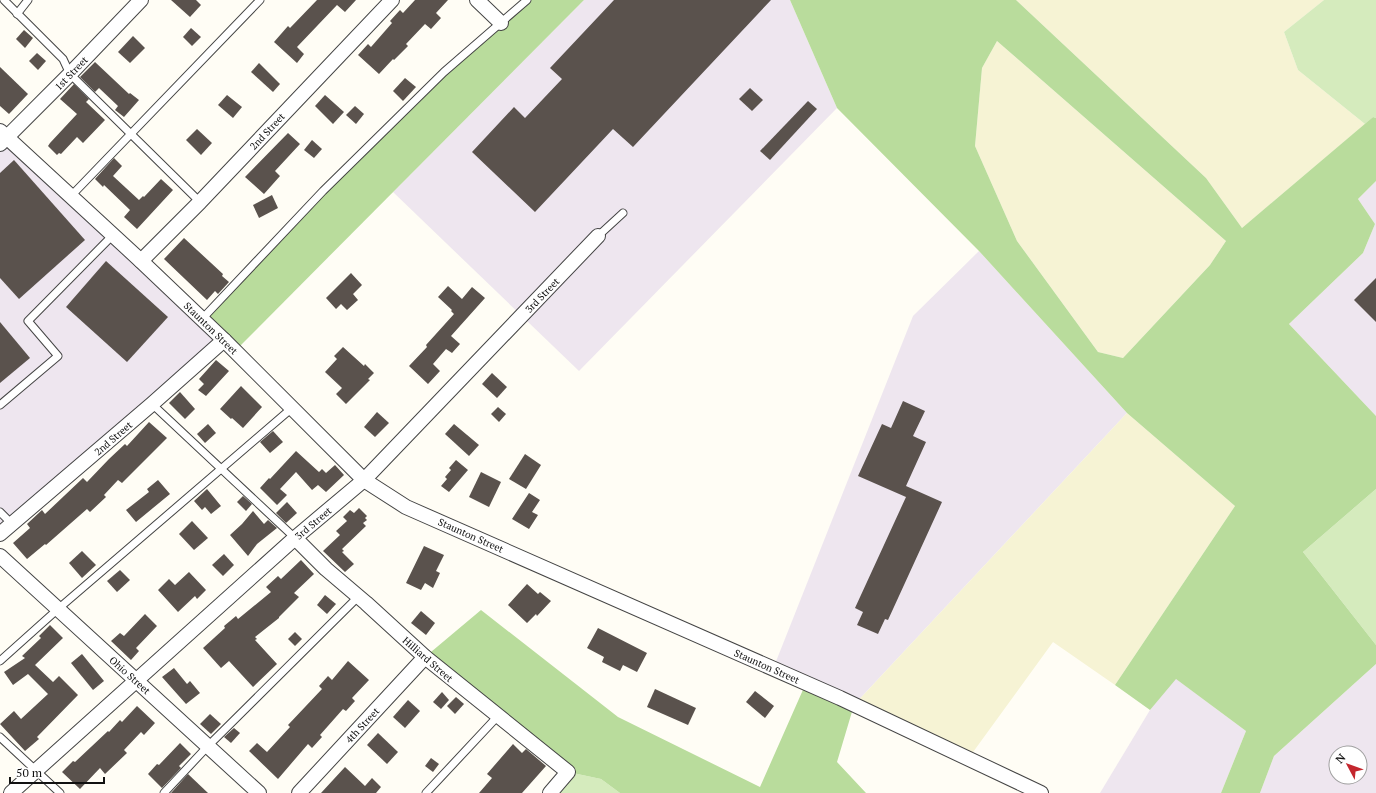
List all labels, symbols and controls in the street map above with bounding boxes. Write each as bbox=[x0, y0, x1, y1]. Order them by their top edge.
street label: 1st Street bbox=[52, 53, 91, 93]
street label: 2nd Street bbox=[247, 110, 288, 153]
street label: 3rd Street bbox=[522, 275, 562, 316]
street label: Staunton Street bbox=[181, 299, 241, 358]
street label: 2nd Street bbox=[92, 418, 135, 458]
street label: 3rd Street bbox=[292, 504, 335, 542]
street label: Staunton Street bbox=[436, 515, 506, 556]
street label: Hilliard Street bbox=[400, 634, 456, 685]
street label: Staunton Street bbox=[732, 646, 802, 687]
street label: Ohio Street bbox=[106, 654, 153, 697]
street label: 4th Street bbox=[343, 705, 382, 746]
north arrow bbox=[1328, 745, 1368, 785]
text: N bbox=[1332, 750, 1349, 766]
scale bar bbox=[10, 759, 104, 785]
text: 50 m bbox=[16, 765, 43, 780]

